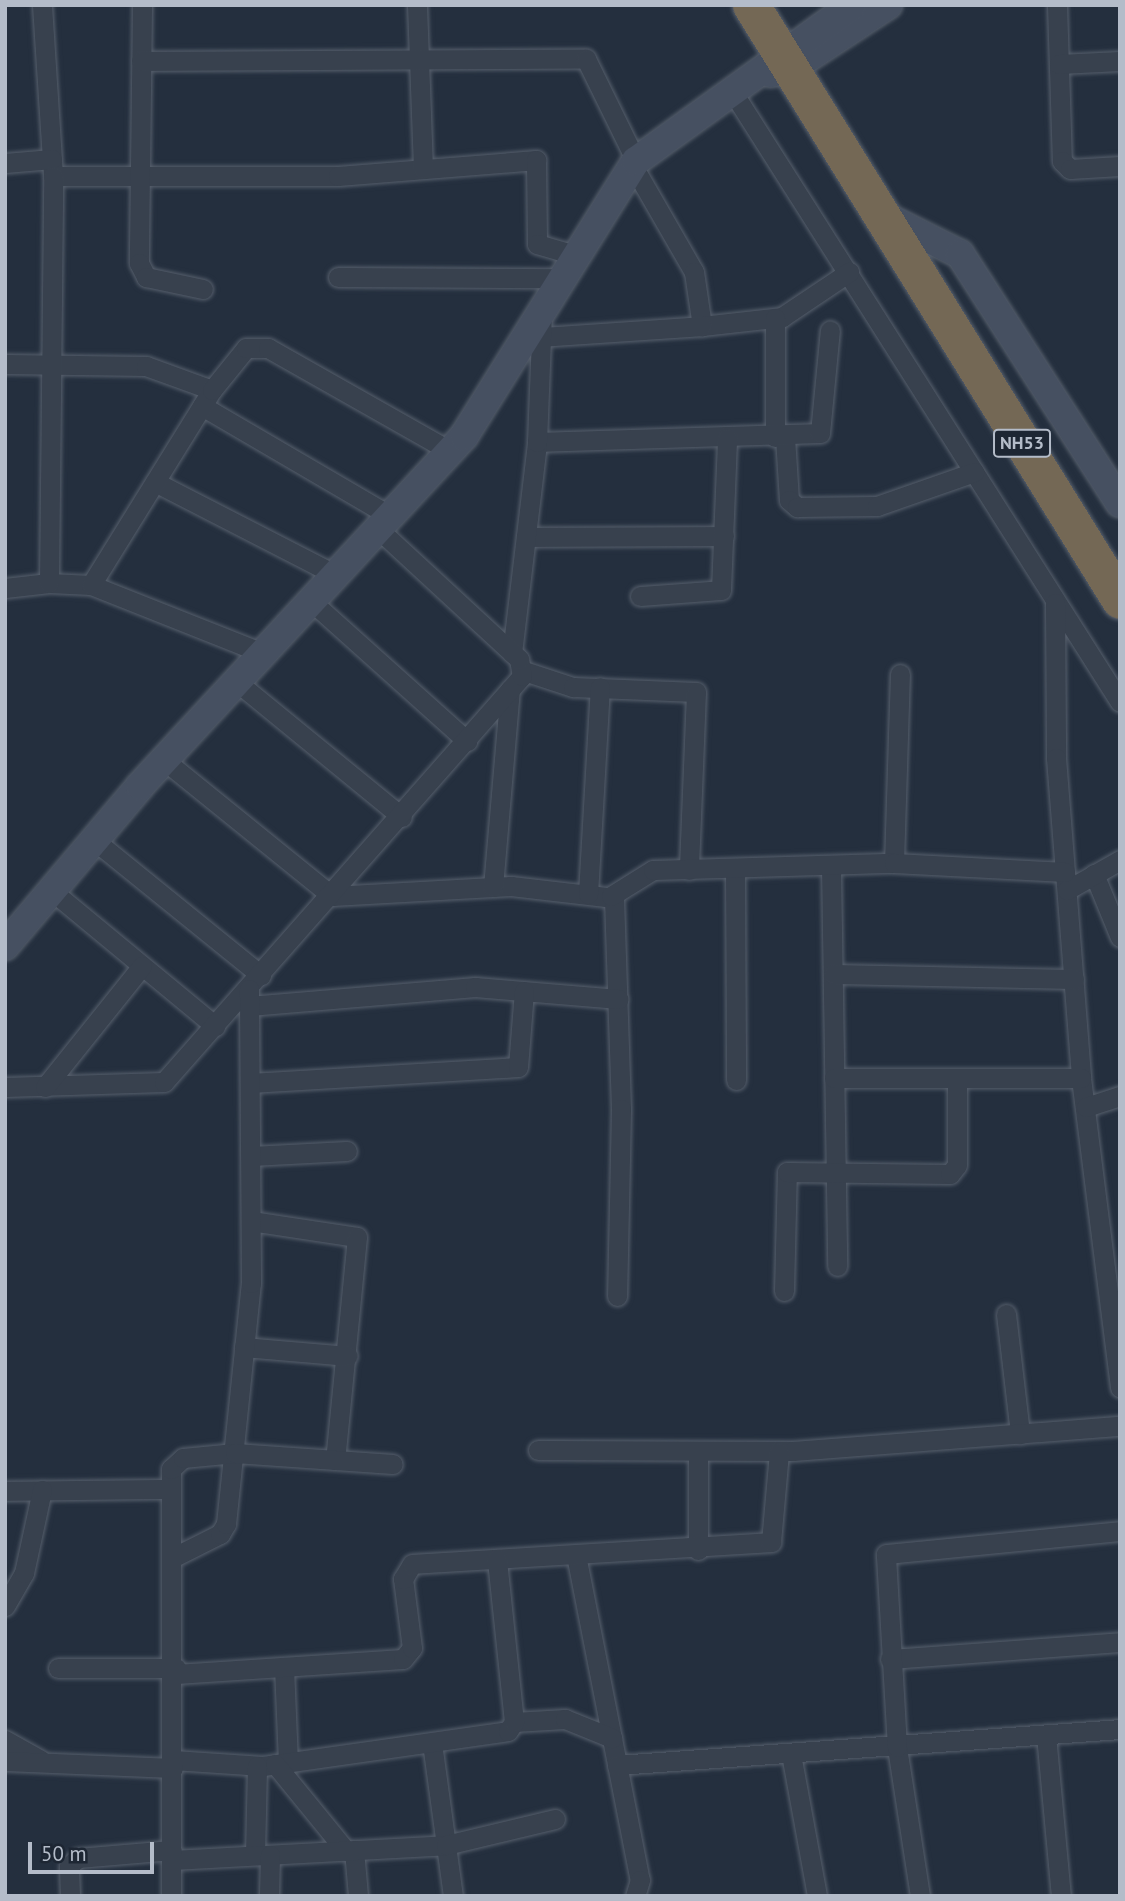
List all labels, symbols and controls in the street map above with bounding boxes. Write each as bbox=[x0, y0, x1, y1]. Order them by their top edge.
road number: NH53 bbox=[992, 428, 1052, 458]
scale bar bbox=[32, 1828, 158, 1872]
text: 50 m bbox=[41, 1840, 87, 1867]

